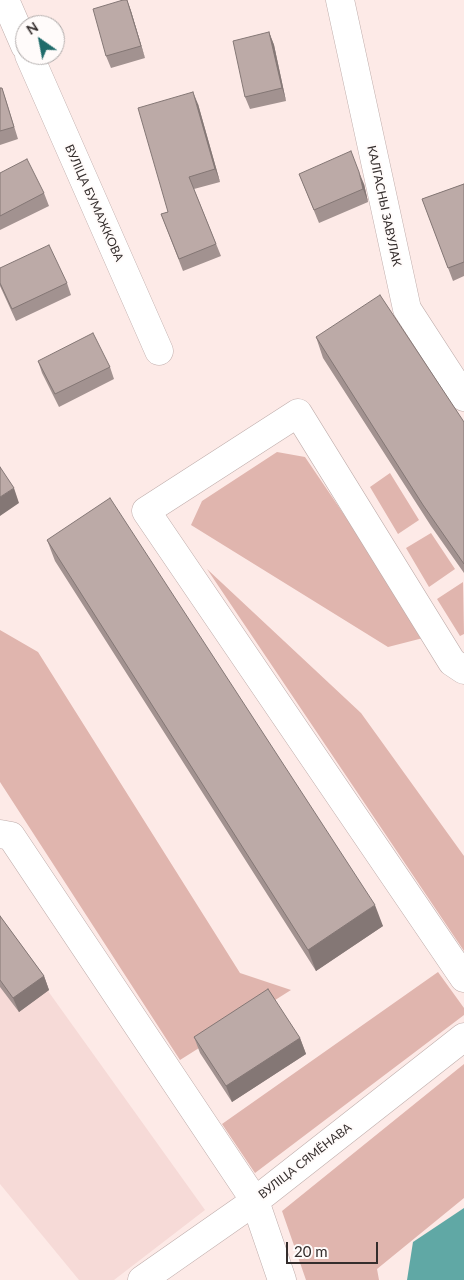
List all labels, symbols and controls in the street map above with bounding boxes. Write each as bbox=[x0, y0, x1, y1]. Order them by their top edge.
north arrow bbox=[15, 15, 65, 65]
text: N bbox=[23, 18, 41, 38]
street label: ВУЛІЦА БУМАЖКОВА bbox=[62, 142, 126, 264]
street label: КАЛГАСНЫ ЗАВУЛАК bbox=[364, 144, 404, 268]
street label: ВУЛІЦА СЯМЁНАВА bbox=[256, 1120, 354, 1202]
scale bar bbox=[289, 1232, 382, 1264]
text: 20 m bbox=[294, 1242, 328, 1260]

